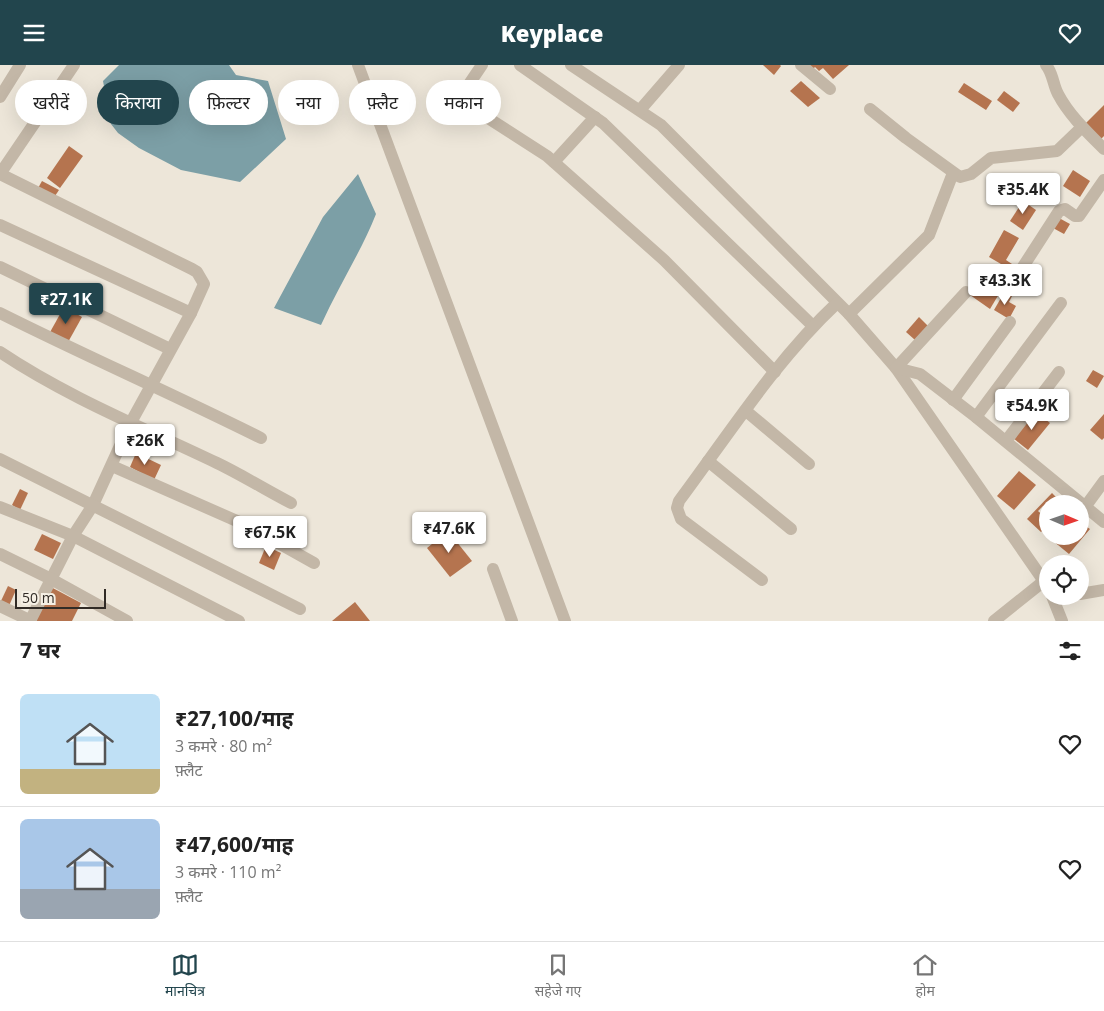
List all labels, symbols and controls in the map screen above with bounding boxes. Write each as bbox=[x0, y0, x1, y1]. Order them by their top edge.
text: Keyplace bbox=[501, 18, 603, 48]
icon: menu bbox=[20, 19, 48, 47]
icon: heart bbox=[1056, 19, 1084, 47]
chip: खरीदें bbox=[15, 80, 87, 125]
chip: किराया bbox=[97, 80, 179, 125]
chip: फ़िल्टर bbox=[189, 80, 268, 125]
chip: नया bbox=[278, 80, 339, 125]
chip: फ़्लैट bbox=[349, 80, 416, 125]
chip: मकान bbox=[426, 80, 501, 125]
pin: ₹35.4K bbox=[982, 173, 1064, 215]
text: ₹35.4K bbox=[997, 178, 1049, 200]
pin: ₹43.3K bbox=[964, 263, 1046, 306]
text: ₹43.3K bbox=[979, 269, 1031, 291]
pin: ₹27.1K bbox=[25, 283, 107, 325]
text: ₹27.1K bbox=[40, 288, 92, 310]
pin: ₹54.9K bbox=[991, 389, 1073, 431]
text: ₹54.9K bbox=[1006, 394, 1058, 416]
pin: ₹26K bbox=[115, 423, 175, 466]
text: ₹26K bbox=[126, 429, 164, 451]
north arrow bbox=[1039, 495, 1089, 545]
map controls bbox=[1039, 495, 1089, 605]
pin: ₹47.6K bbox=[408, 511, 490, 554]
pin: ₹67.5K bbox=[229, 515, 311, 558]
text: ₹47.6K bbox=[423, 517, 475, 539]
text: ₹67.5K bbox=[244, 521, 296, 543]
button: locate bbox=[1039, 555, 1089, 605]
scale bar bbox=[15, 586, 106, 609]
text: 50 m bbox=[22, 588, 55, 607]
text: 7 घर bbox=[20, 636, 60, 664]
icon: filters bbox=[1056, 637, 1084, 665]
text: ₹27,100/माह bbox=[175, 704, 293, 732]
icon: home bbox=[60, 714, 120, 774]
icon: heart bbox=[1056, 730, 1084, 758]
text: 3 कमरे · 80 m² bbox=[175, 735, 272, 757]
text: फ़्लैट bbox=[175, 759, 203, 781]
text: ₹47,600/माह bbox=[175, 830, 293, 858]
icon: home bbox=[60, 839, 120, 899]
icon: heart bbox=[1056, 855, 1084, 883]
text: 3 कमरे · 110 m² bbox=[175, 861, 281, 883]
text: फ़्लैट bbox=[175, 885, 203, 907]
tab: मानचित्र bbox=[165, 951, 205, 1002]
tab: सहेजे गए bbox=[535, 951, 581, 1002]
tab: होम bbox=[911, 951, 939, 1002]

